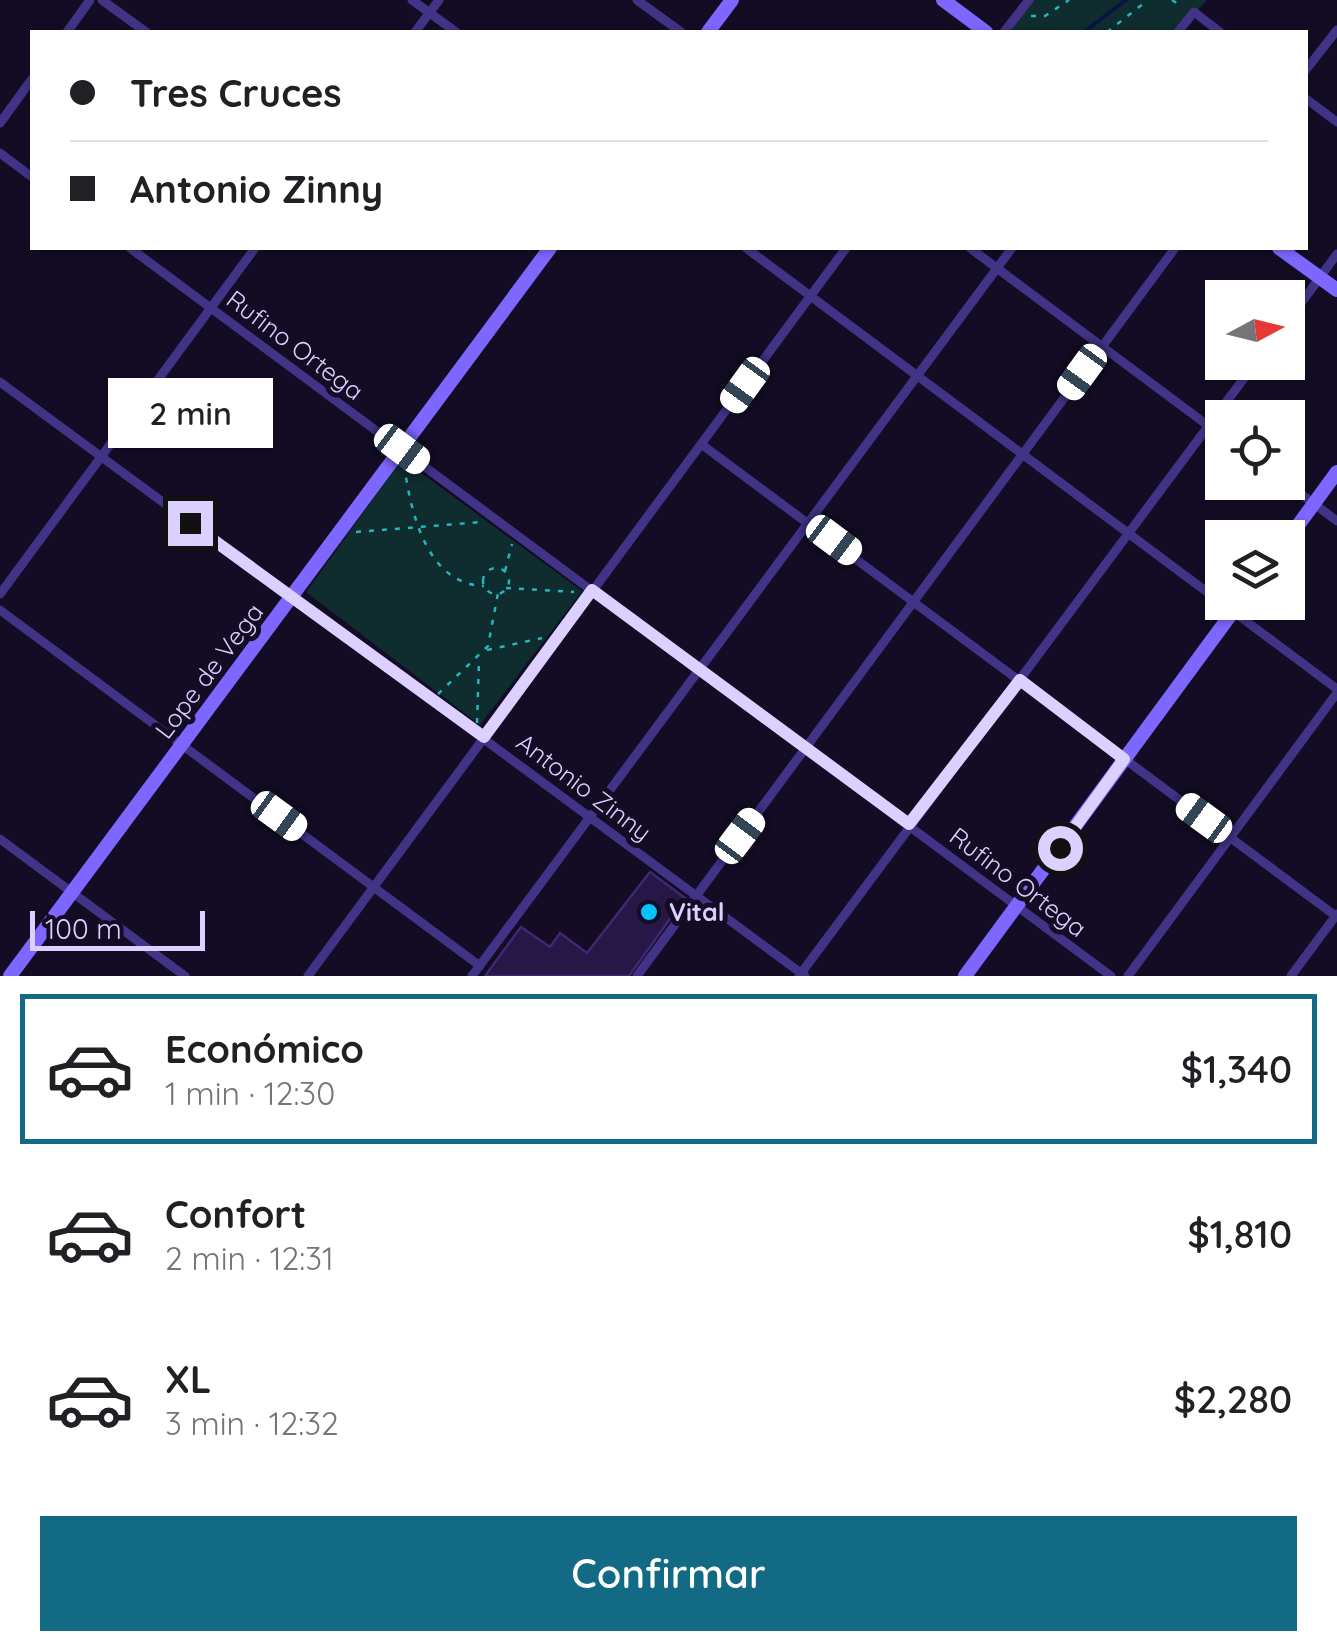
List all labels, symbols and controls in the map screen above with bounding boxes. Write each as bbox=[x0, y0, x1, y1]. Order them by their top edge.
text: Tres Cruces bbox=[130, 69, 342, 117]
text: Antonio Zinny bbox=[130, 165, 383, 213]
north arrow bbox=[1205, 280, 1305, 380]
map controls bbox=[1205, 280, 1305, 620]
street label: Rufino Ortega bbox=[221, 283, 370, 406]
car bbox=[1052, 339, 1112, 405]
car bbox=[715, 352, 775, 418]
callout: 2 min bbox=[108, 378, 272, 448]
text: 2 min bbox=[149, 393, 232, 433]
button: locate bbox=[1205, 400, 1305, 500]
car bbox=[369, 419, 435, 479]
route end bbox=[168, 501, 213, 546]
car bbox=[801, 510, 867, 570]
button: layers bbox=[1205, 520, 1305, 620]
street label: Lope de Vega bbox=[148, 597, 270, 744]
street label: Antonio Zinny bbox=[511, 726, 658, 847]
car bbox=[246, 786, 312, 846]
car bbox=[1171, 788, 1237, 848]
car bbox=[710, 803, 770, 869]
street label: Rufino Ortega bbox=[944, 820, 1093, 943]
route start bbox=[1038, 826, 1083, 871]
place label: Vital bbox=[669, 896, 725, 927]
marker: Vital bbox=[638, 901, 660, 923]
scale bar bbox=[30, 906, 205, 950]
text: 100 m bbox=[45, 911, 122, 946]
icon: car bbox=[45, 1024, 135, 1114]
text: Económico bbox=[165, 1025, 364, 1073]
text: $1,340 bbox=[1181, 1045, 1292, 1093]
text: 1 min · 12:30 bbox=[165, 1073, 335, 1113]
icon: car bbox=[45, 1189, 135, 1279]
text: Confort bbox=[165, 1190, 306, 1238]
text: $1,810 bbox=[1187, 1210, 1292, 1258]
text: 2 min · 12:31 bbox=[165, 1238, 334, 1278]
icon: car bbox=[45, 1354, 135, 1444]
text: XL bbox=[165, 1355, 211, 1403]
text: $2,280 bbox=[1174, 1375, 1292, 1423]
text: 3 min · 12:32 bbox=[165, 1403, 339, 1443]
button: Confirmar bbox=[40, 1516, 1297, 1631]

